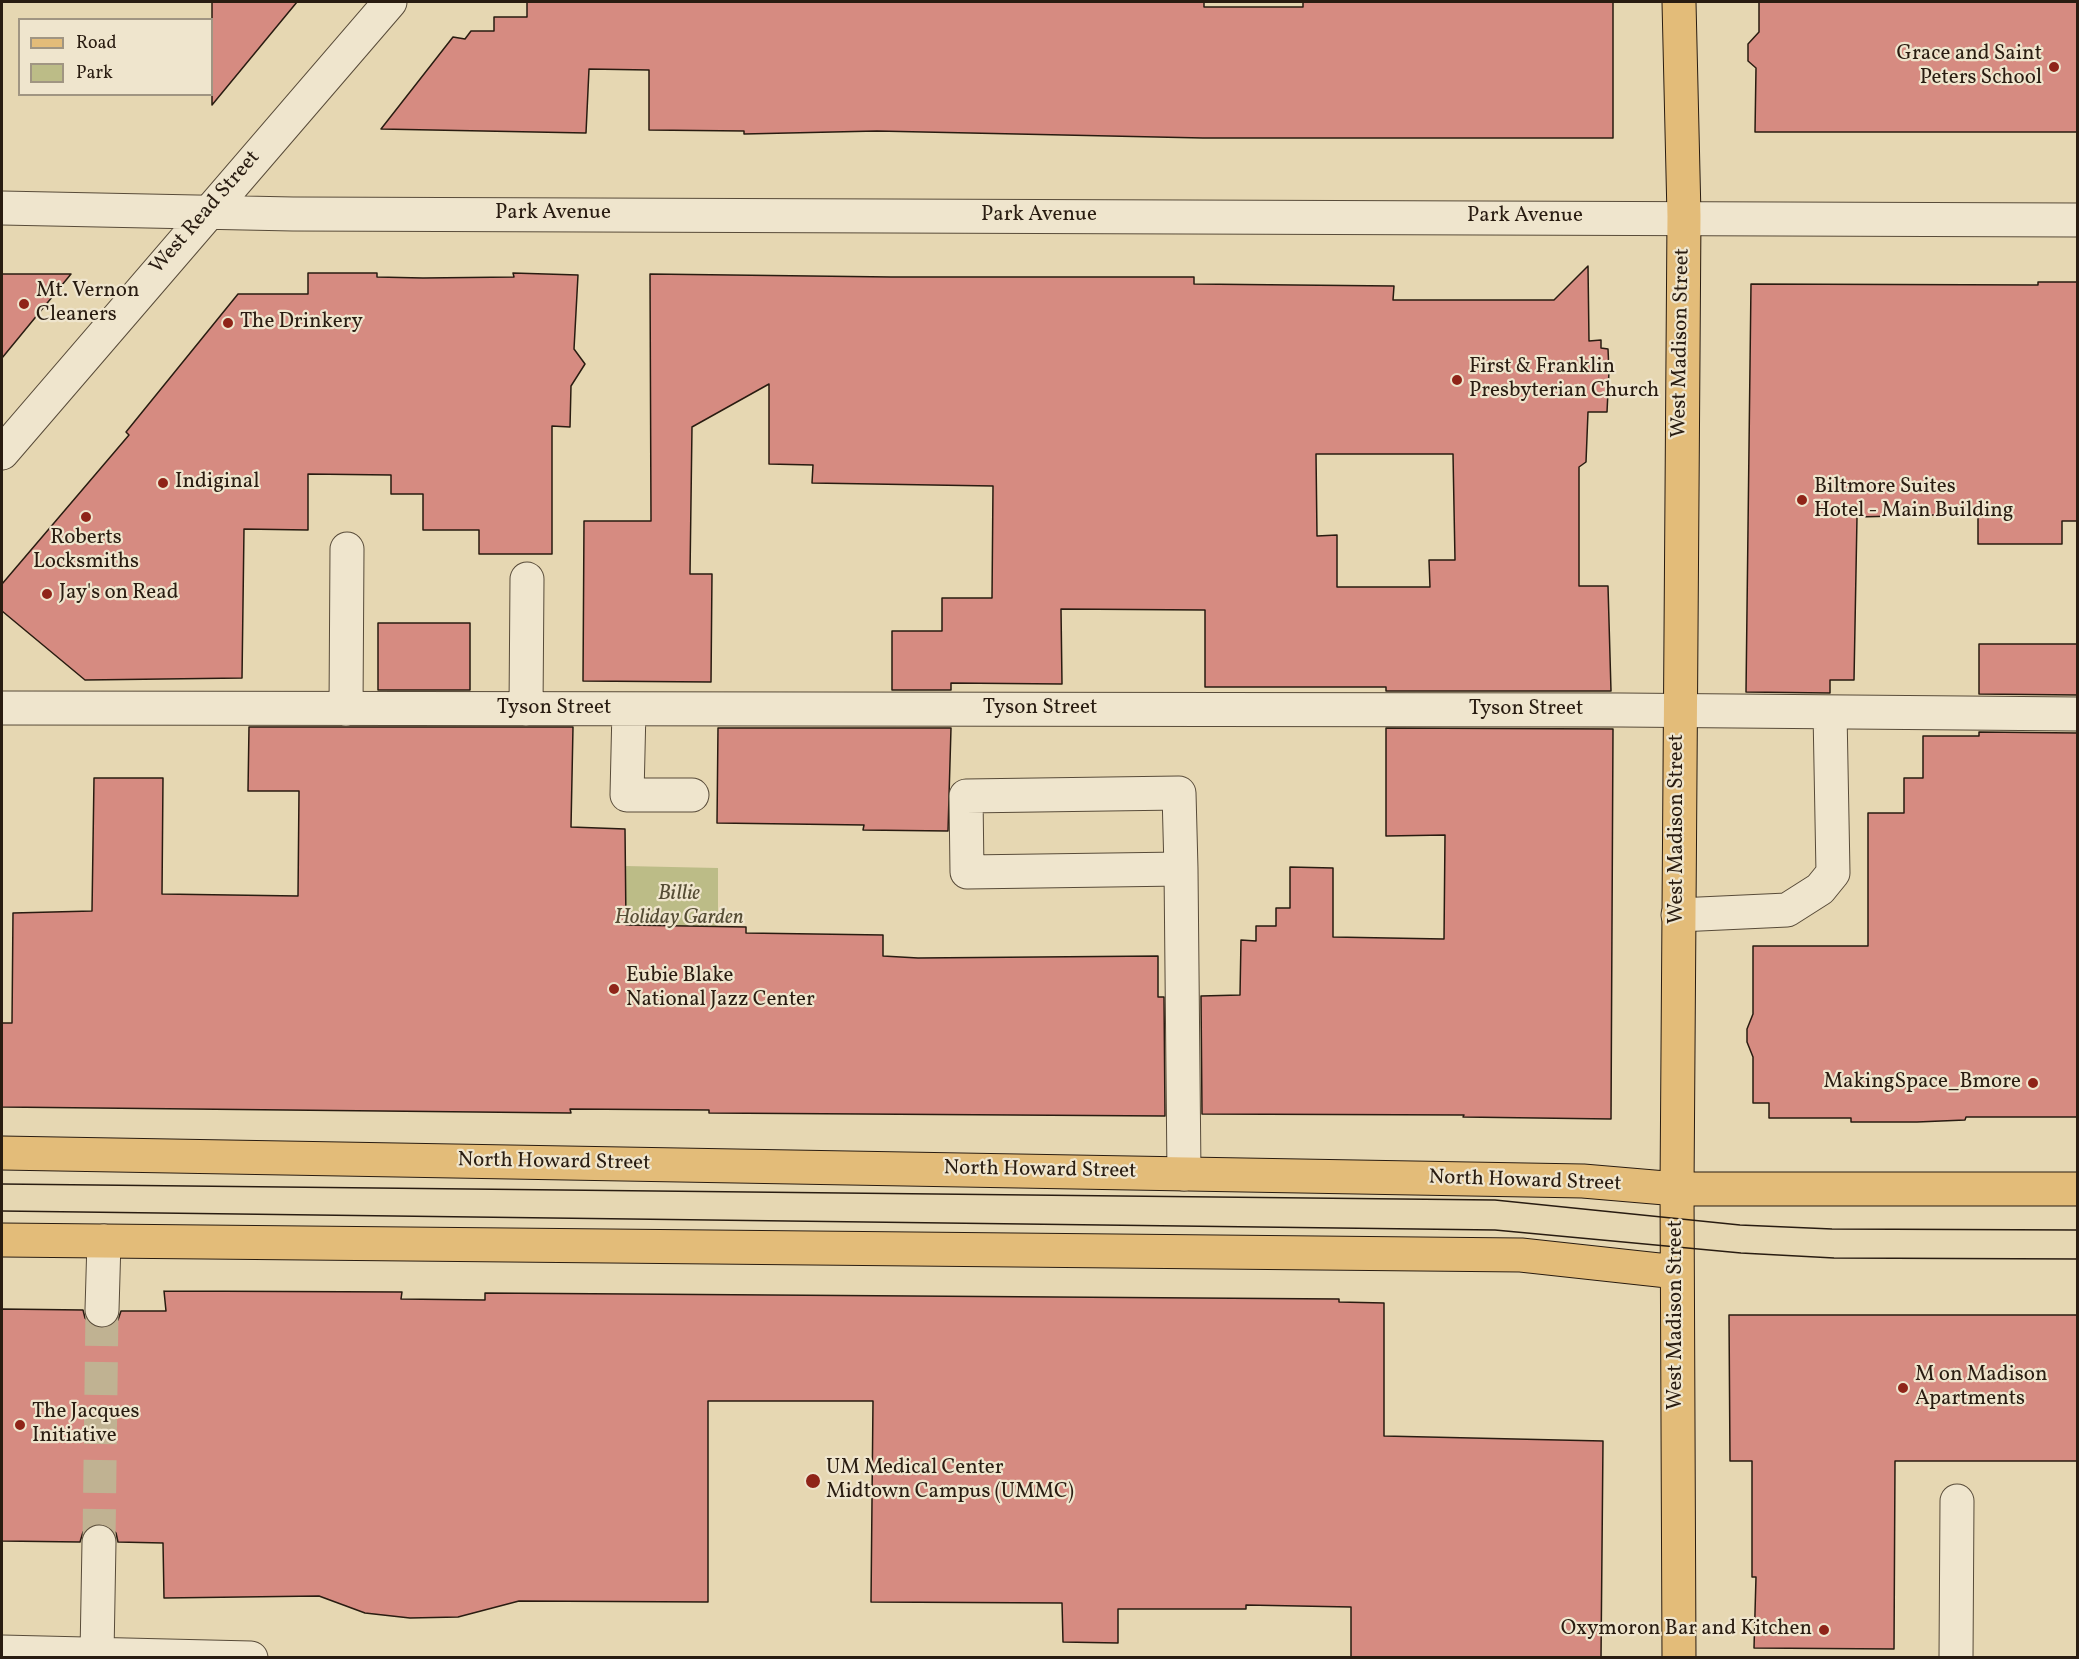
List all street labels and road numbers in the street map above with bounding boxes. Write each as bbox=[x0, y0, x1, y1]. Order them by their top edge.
street label: West Read Street bbox=[146, 146, 266, 280]
street label: Park Avenue bbox=[495, 201, 611, 227]
street label: Park Avenue bbox=[981, 203, 1097, 229]
street label: Park Avenue bbox=[1467, 204, 1583, 230]
street label: West Madison Street bbox=[1668, 248, 1696, 438]
street label: Tyson Street bbox=[497, 696, 611, 722]
street label: Tyson Street bbox=[983, 696, 1097, 722]
street label: Tyson Street bbox=[1469, 697, 1583, 723]
street label: West Madison Street bbox=[1665, 734, 1691, 924]
street label: North Howard Street bbox=[457, 1149, 651, 1177]
street label: North Howard Street bbox=[943, 1157, 1137, 1185]
street label: North Howard Street bbox=[1428, 1166, 1622, 1198]
street label: West Madison Street bbox=[1664, 1220, 1690, 1410]

